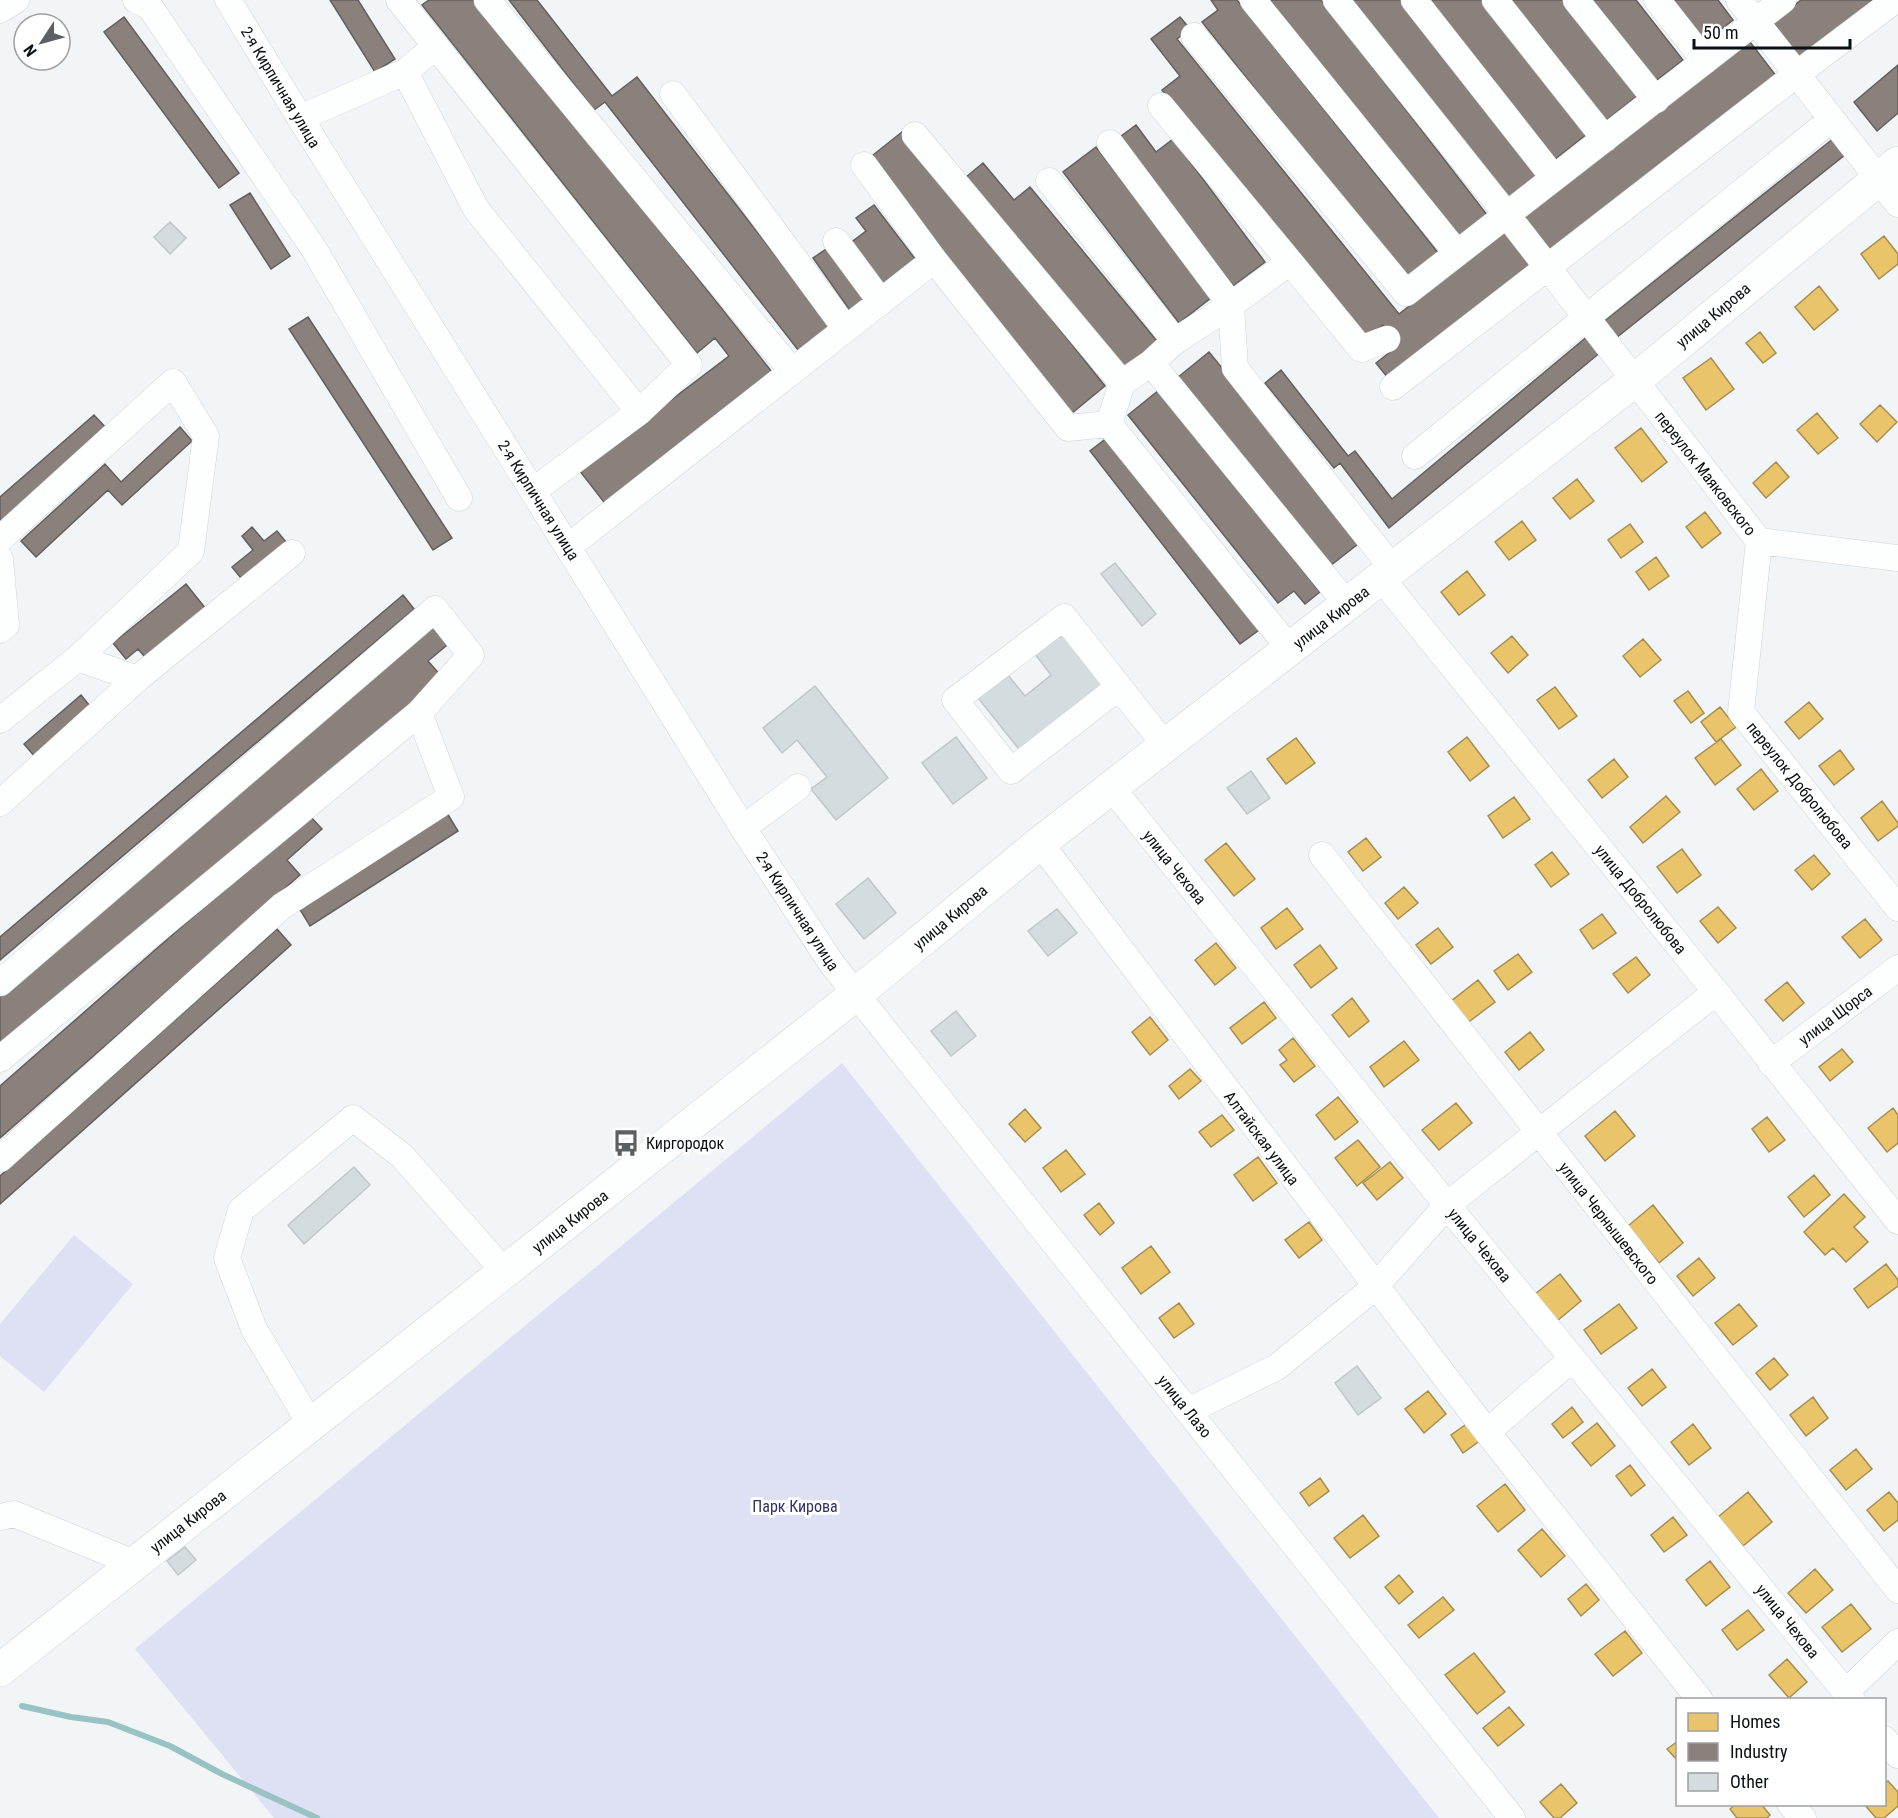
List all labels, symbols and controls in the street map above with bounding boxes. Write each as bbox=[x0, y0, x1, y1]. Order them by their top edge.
north arrow bbox=[12, 12, 72, 72]
scale bar bbox=[1694, 12, 1850, 50]
text: 50 m bbox=[1703, 22, 1738, 43]
street label: 2-я Кирпичная улица bbox=[237, 23, 324, 151]
text: N bbox=[20, 41, 41, 60]
street label: улица Кирова bbox=[1672, 279, 1754, 352]
street label: переулок Маяковского bbox=[1651, 407, 1760, 539]
street label: 2-я Кирпичная улица bbox=[494, 437, 583, 564]
street label: улица Кирова bbox=[1290, 582, 1373, 653]
street label: переулок Добролюбова bbox=[1743, 718, 1857, 853]
street label: улица Чехова bbox=[1139, 826, 1210, 908]
street label: улица Добролюбова bbox=[1591, 841, 1691, 958]
street label: 2-я Кирпичная улица bbox=[752, 848, 843, 974]
street label: улица Кирова bbox=[909, 881, 991, 954]
street label: улица Щорса bbox=[1795, 982, 1876, 1049]
street label: Алтайская улица bbox=[1220, 1088, 1303, 1189]
bus stop icon: Киргородок bbox=[611, 1128, 641, 1158]
place label: Киргородок bbox=[646, 1134, 725, 1153]
street label: улица Чернышевского bbox=[1555, 1158, 1662, 1288]
street label: улица Кирова bbox=[529, 1186, 612, 1257]
street label: улица Чехова bbox=[1444, 1204, 1515, 1286]
street label: улица Лазо bbox=[1154, 1371, 1216, 1441]
street label: улица Кирова bbox=[147, 1486, 230, 1557]
park label: Парк Кирова bbox=[752, 1497, 838, 1516]
street label: улица Чехова bbox=[1752, 1580, 1823, 1662]
legend bbox=[1676, 1698, 1886, 1806]
text: Homes bbox=[1730, 1711, 1780, 1732]
text: Industry bbox=[1730, 1741, 1788, 1762]
text: Other bbox=[1730, 1771, 1769, 1792]

